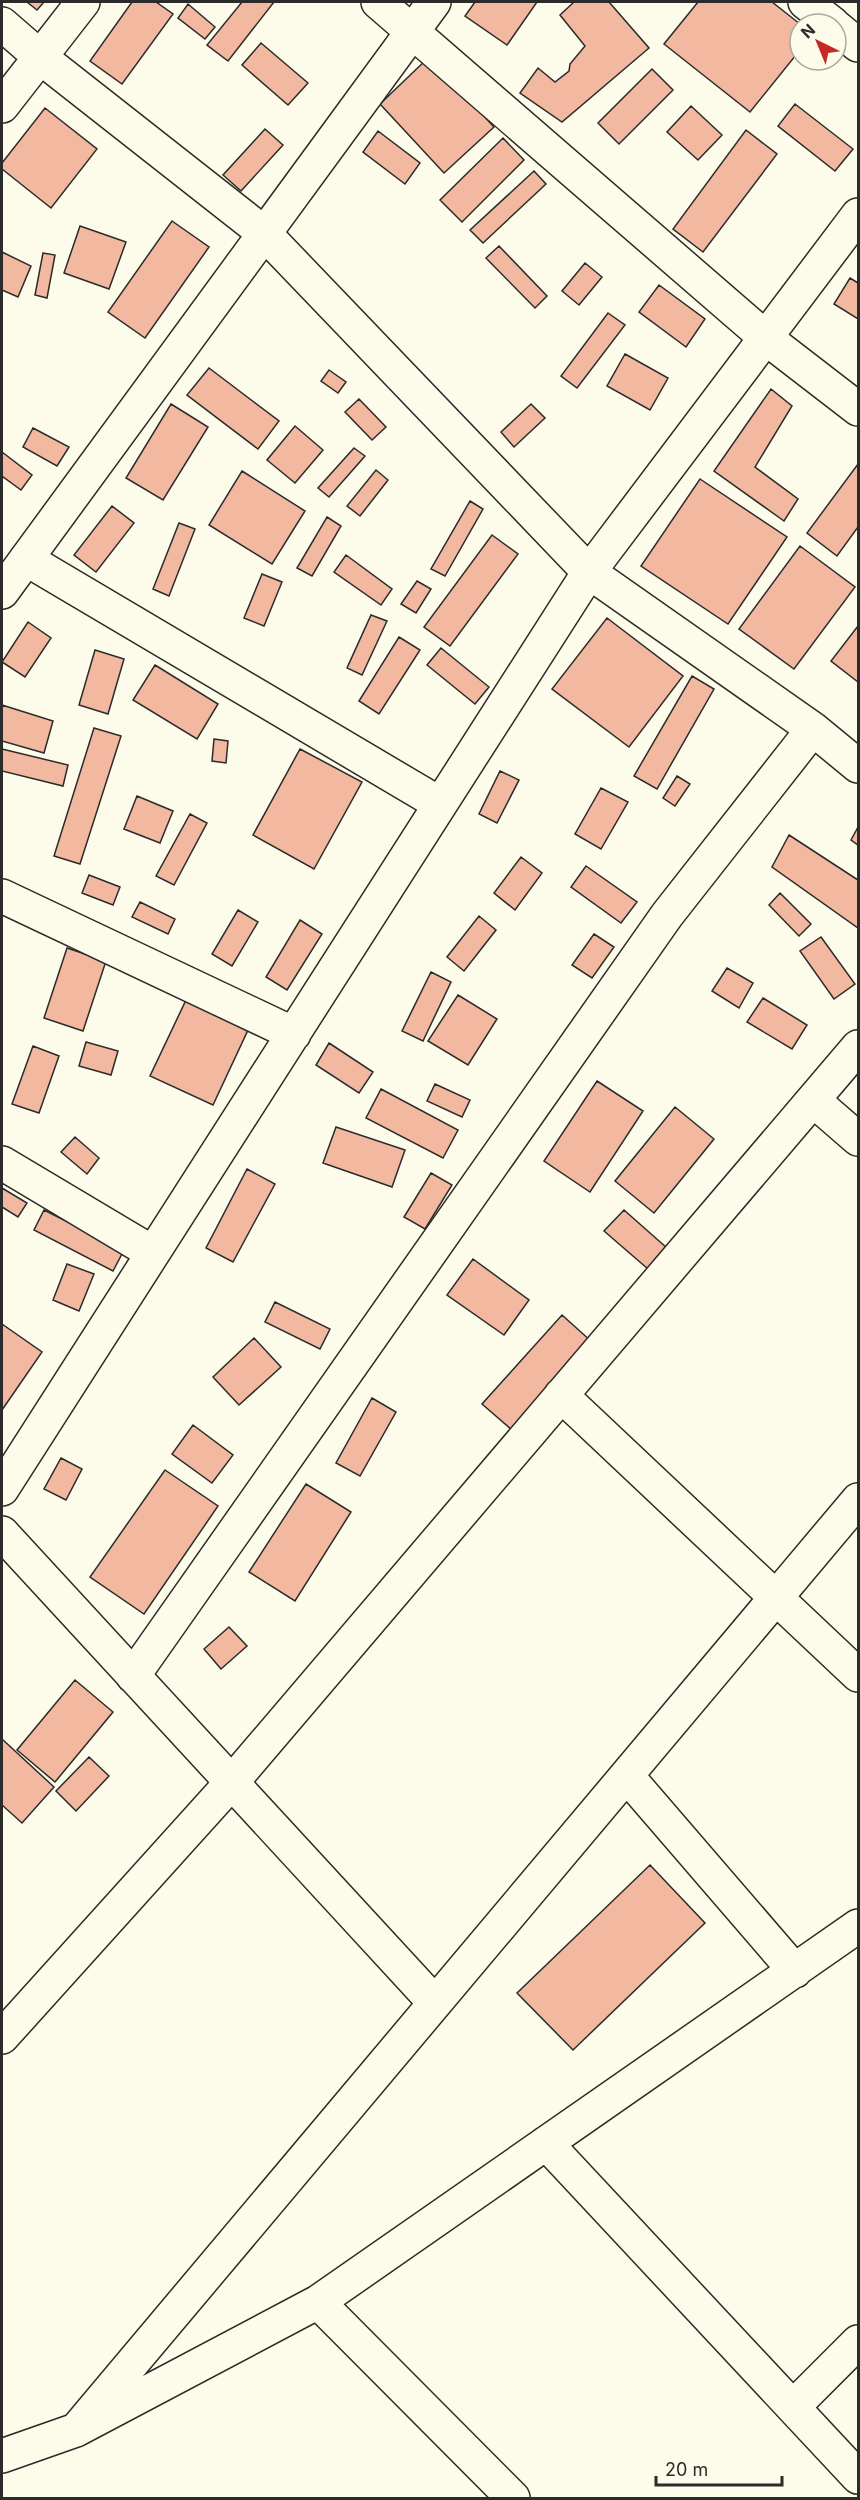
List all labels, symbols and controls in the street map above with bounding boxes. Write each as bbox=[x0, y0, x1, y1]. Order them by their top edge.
north arrow bbox=[788, 12, 848, 72]
text: N bbox=[796, 20, 819, 43]
scale bar bbox=[656, 2449, 782, 2487]
text: 20 m bbox=[665, 2459, 708, 2480]

